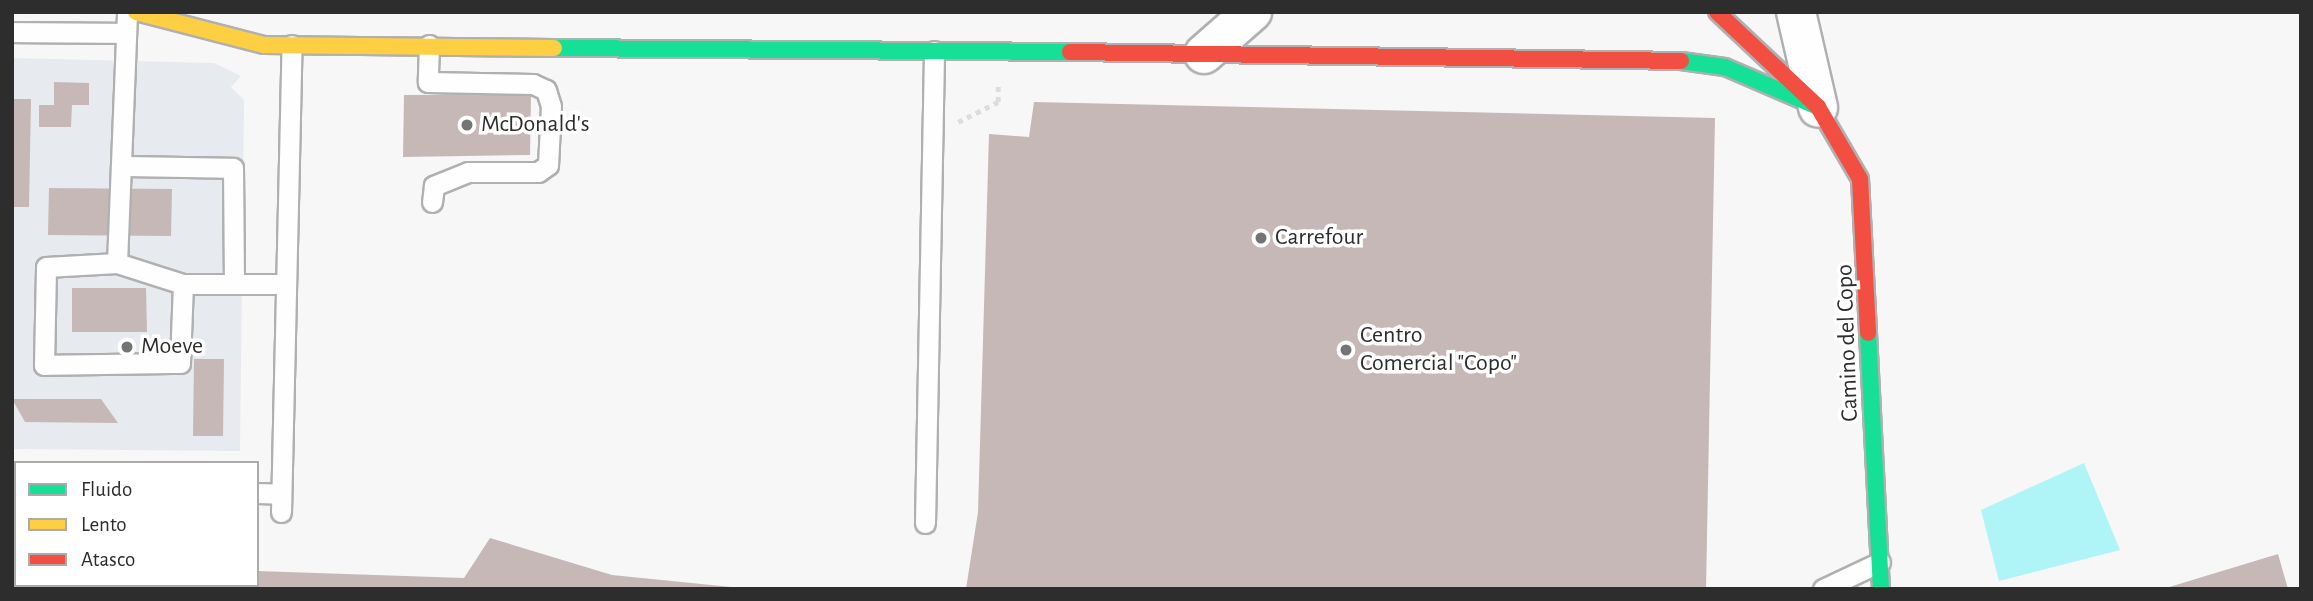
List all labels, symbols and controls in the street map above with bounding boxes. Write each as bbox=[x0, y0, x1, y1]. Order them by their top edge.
place label: McDonald's bbox=[481, 111, 590, 139]
marker: McDonald's bbox=[459, 117, 475, 133]
place label: Carrefour bbox=[1275, 224, 1363, 252]
marker: Carrefour bbox=[1253, 230, 1269, 246]
street label: Camino del Copo bbox=[1831, 264, 1865, 422]
place label: Centro Comercial "Copo" bbox=[1360, 322, 1517, 378]
place label: Moeve bbox=[141, 333, 203, 361]
marker: Moeve bbox=[119, 339, 135, 355]
marker: Centro Comercial "Copo" bbox=[1338, 342, 1354, 358]
legend bbox=[14, 461, 259, 587]
text: Fluido bbox=[81, 479, 132, 500]
text: Lento bbox=[81, 514, 127, 535]
text: Atasco bbox=[81, 549, 135, 570]

